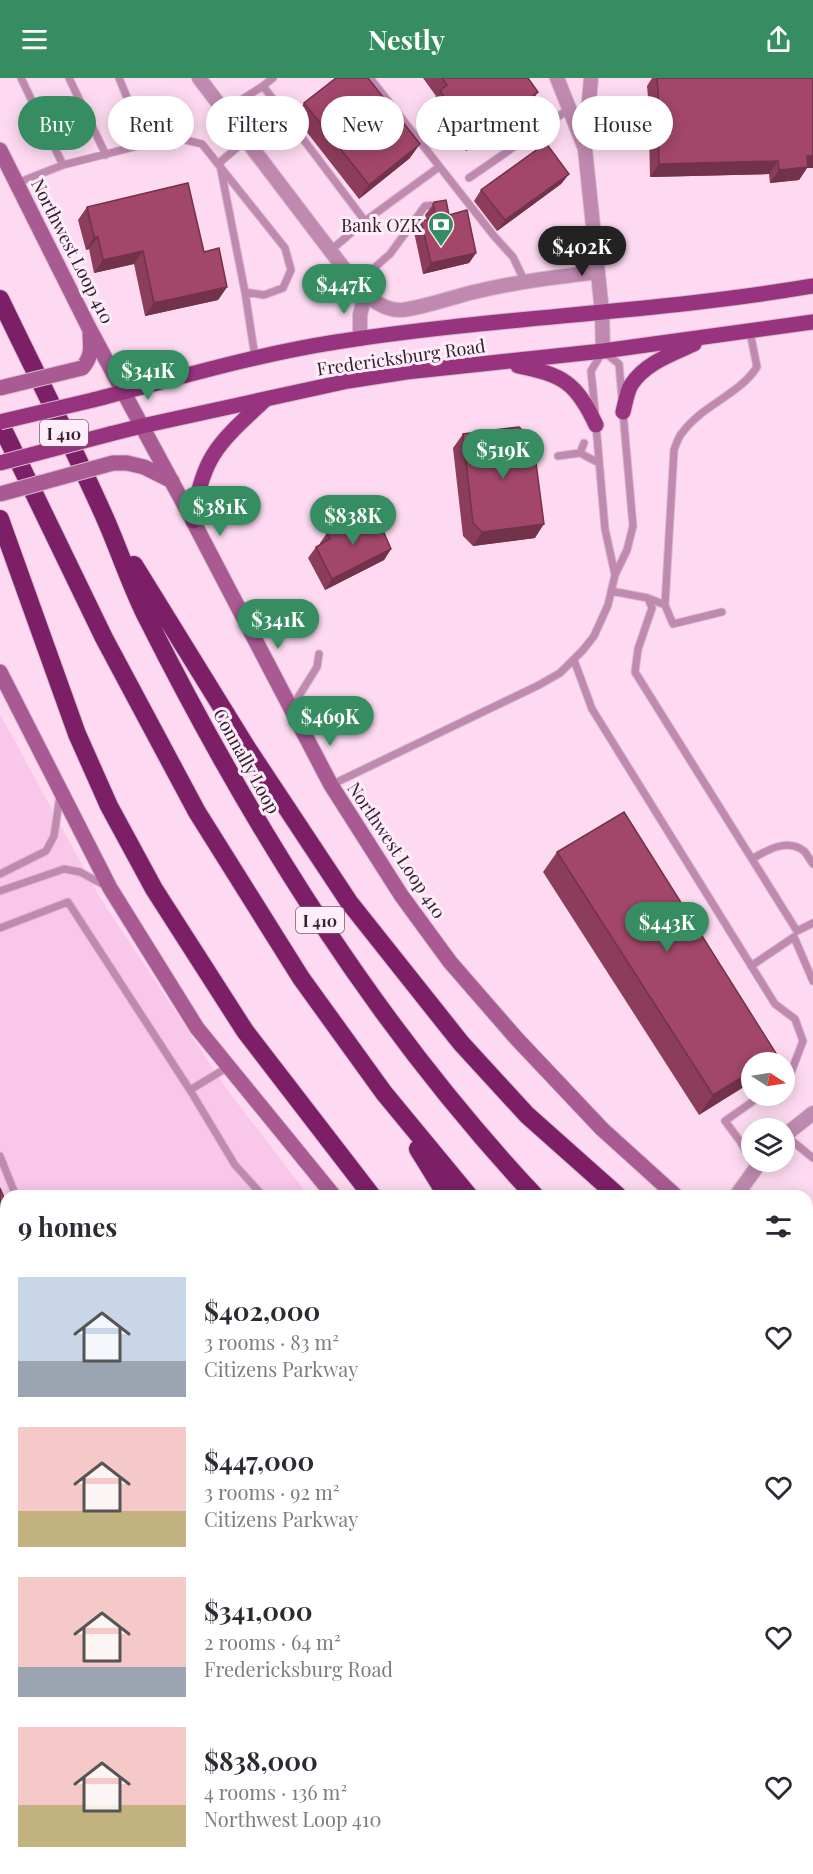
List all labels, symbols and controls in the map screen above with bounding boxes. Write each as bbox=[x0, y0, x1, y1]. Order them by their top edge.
text: Nestly bbox=[368, 21, 445, 57]
icon: menu bbox=[18, 23, 51, 56]
icon: share bbox=[762, 23, 795, 56]
chip: Buy bbox=[18, 96, 96, 150]
chip: Rent bbox=[108, 96, 194, 150]
chip: Filters bbox=[206, 96, 309, 150]
chip: New bbox=[321, 96, 404, 150]
chip: Apartment bbox=[416, 96, 560, 150]
chip: House bbox=[572, 96, 673, 150]
street label: Northwest Loop 410 bbox=[26, 174, 120, 328]
bank icon: Bank OZK bbox=[426, 210, 456, 248]
place label: Bank OZK bbox=[341, 213, 422, 237]
pin: $402K bbox=[540, 226, 624, 277]
text: $402K bbox=[552, 232, 612, 259]
pin: $447K bbox=[302, 264, 386, 315]
text: $447K bbox=[316, 270, 372, 297]
street label: Fredericksburg Road bbox=[315, 333, 487, 381]
pin: $341K bbox=[106, 350, 190, 401]
text: $341K bbox=[121, 356, 175, 383]
road number: I 410 bbox=[40, 420, 88, 446]
pin: $519K bbox=[461, 429, 545, 480]
text: $519K bbox=[476, 435, 530, 462]
pin: $381K bbox=[178, 486, 262, 537]
text: $381K bbox=[193, 492, 247, 519]
pin: $838K bbox=[311, 495, 395, 546]
text: $838K bbox=[324, 501, 382, 528]
pin: $341K bbox=[236, 599, 320, 650]
text: $341K bbox=[251, 605, 305, 632]
pin: $469K bbox=[288, 696, 372, 747]
text: $469K bbox=[301, 702, 359, 729]
street label: Connally Loop bbox=[208, 704, 286, 818]
street label: Northwest Loop 410 bbox=[342, 777, 452, 923]
pin: $443K bbox=[625, 902, 709, 953]
road number: I 410 bbox=[296, 907, 344, 933]
text: $443K bbox=[639, 908, 695, 935]
north arrow bbox=[741, 1052, 795, 1106]
map controls bbox=[741, 1052, 795, 1172]
button: layers bbox=[741, 1118, 795, 1172]
text: 9 homes bbox=[18, 1209, 117, 1244]
icon: filters bbox=[762, 1210, 795, 1243]
text: $402,000 bbox=[204, 1293, 320, 1328]
icon: home bbox=[66, 1301, 138, 1373]
icon: heart bbox=[762, 1321, 795, 1354]
text: 3 rooms · 83 m² bbox=[204, 1328, 339, 1355]
text: Citizens Parkway bbox=[204, 1355, 358, 1382]
text: $447,000 bbox=[204, 1443, 314, 1478]
icon: home bbox=[66, 1451, 138, 1523]
icon: heart bbox=[762, 1471, 795, 1504]
text: 3 rooms · 92 m² bbox=[204, 1478, 340, 1505]
text: Citizens Parkway bbox=[204, 1505, 358, 1532]
text: $341,000 bbox=[204, 1593, 313, 1628]
icon: home bbox=[66, 1601, 138, 1673]
icon: heart bbox=[762, 1621, 795, 1654]
text: 2 rooms · 64 m² bbox=[204, 1628, 341, 1655]
text: Fredericksburg Road bbox=[204, 1655, 393, 1682]
text: $838,000 bbox=[204, 1743, 318, 1778]
icon: home bbox=[66, 1751, 138, 1823]
icon: heart bbox=[762, 1771, 795, 1804]
text: 4 rooms · 136 m² bbox=[204, 1778, 347, 1805]
text: Northwest Loop 410 bbox=[204, 1805, 381, 1832]

